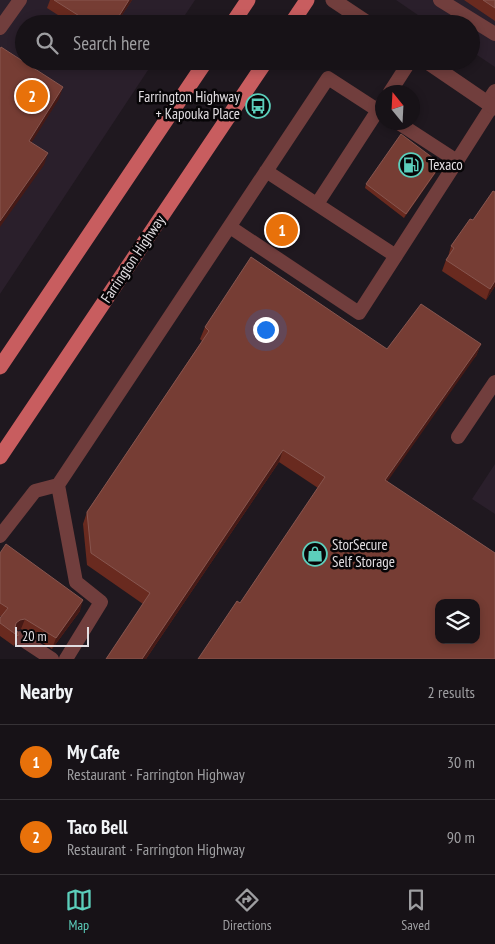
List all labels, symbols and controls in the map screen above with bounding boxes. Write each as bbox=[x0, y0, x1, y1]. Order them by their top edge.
search box bbox=[15, 15, 480, 70]
icon: search bbox=[33, 29, 61, 57]
text: Search here bbox=[73, 31, 150, 55]
pin: 2 bbox=[16, 77, 48, 115]
north arrow bbox=[375, 85, 420, 130]
place label: Farrington Highway + Kapouka Place bbox=[138, 87, 240, 123]
bus stop icon: Farrington Highway + Kapouka Place bbox=[245, 93, 271, 119]
fuel station icon: Texaco bbox=[398, 152, 424, 178]
place label: Texaco bbox=[428, 155, 463, 174]
street label: Farrington Highway bbox=[96, 211, 169, 306]
pin: 1 bbox=[266, 211, 298, 249]
your location bbox=[253, 317, 279, 343]
place label: StorSecure Self Storage bbox=[332, 535, 395, 571]
shop icon: StorSecure Self Storage bbox=[302, 541, 328, 567]
map controls bbox=[435, 599, 480, 644]
button: layers bbox=[435, 599, 480, 644]
scale bar bbox=[15, 624, 89, 647]
text: 20 m bbox=[22, 627, 47, 645]
text: Nearby bbox=[20, 678, 73, 705]
text: 2 results bbox=[428, 682, 475, 702]
text: My Cafe bbox=[67, 740, 120, 764]
text: 1 bbox=[32, 752, 40, 772]
text: 30 m bbox=[447, 752, 475, 772]
text: Restaurant · Farrington Highway bbox=[67, 764, 245, 784]
text: Taco Bell bbox=[67, 815, 128, 839]
text: 2 bbox=[32, 827, 40, 847]
text: 90 m bbox=[447, 827, 475, 847]
text: Restaurant · Farrington Highway bbox=[67, 839, 245, 859]
tab: Map bbox=[65, 886, 93, 934]
tab: Directions bbox=[223, 886, 271, 934]
tab: Saved bbox=[401, 886, 430, 934]

